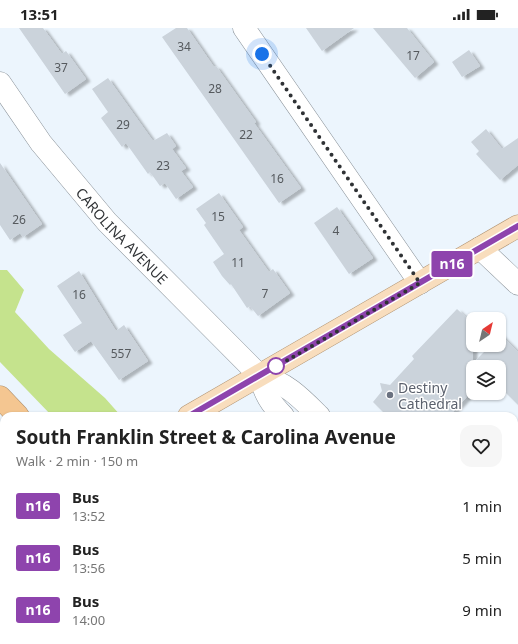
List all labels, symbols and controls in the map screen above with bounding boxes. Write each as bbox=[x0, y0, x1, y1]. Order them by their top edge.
text: 13:51 bbox=[20, 4, 59, 24]
house number: 34 bbox=[177, 38, 191, 55]
your location bbox=[252, 44, 272, 64]
house number: 17 bbox=[406, 47, 420, 64]
house number: 37 bbox=[54, 59, 68, 76]
house number: 28 bbox=[208, 80, 222, 97]
house number: 29 bbox=[116, 116, 130, 133]
house number: 22 bbox=[239, 126, 253, 143]
house number: 23 bbox=[156, 157, 170, 174]
house number: 16 bbox=[270, 170, 284, 187]
street label: CAROLINA AVENUE bbox=[72, 183, 173, 288]
house number: 15 bbox=[211, 208, 225, 225]
house number: 26 bbox=[12, 211, 26, 228]
house number: 4 bbox=[333, 222, 340, 239]
line badge: n16 bbox=[429, 251, 475, 277]
house number: 11 bbox=[231, 254, 245, 271]
text: n16 bbox=[439, 254, 465, 273]
house number: 7 bbox=[262, 285, 269, 302]
house number: 16 bbox=[72, 286, 86, 303]
north arrow bbox=[466, 312, 506, 352]
map controls bbox=[466, 312, 506, 400]
house number: 557 bbox=[111, 345, 131, 362]
unlabelled marker bbox=[267, 357, 285, 375]
button: layers bbox=[466, 360, 506, 400]
place label: Destiny Cathedral bbox=[398, 378, 462, 413]
marker: Destiny Cathedral bbox=[385, 390, 395, 400]
text: South Franklin Street & Carolina Avenue bbox=[16, 424, 396, 450]
button: heart bbox=[460, 425, 502, 467]
text: Walk · 2 min · 150 m bbox=[16, 452, 138, 470]
text: Bus bbox=[72, 487, 99, 507]
text: n16 bbox=[25, 496, 51, 515]
text: 1 min bbox=[462, 496, 502, 516]
text: 13:52 bbox=[72, 507, 105, 525]
text: Bus bbox=[72, 539, 99, 559]
text: n16 bbox=[25, 548, 51, 567]
text: 5 min bbox=[462, 548, 502, 568]
text: 13:56 bbox=[72, 559, 105, 577]
text: Bus bbox=[72, 591, 99, 611]
text: n16 bbox=[25, 600, 51, 619]
text: 9 min bbox=[462, 600, 502, 620]
text: 14:00 bbox=[72, 611, 105, 629]

